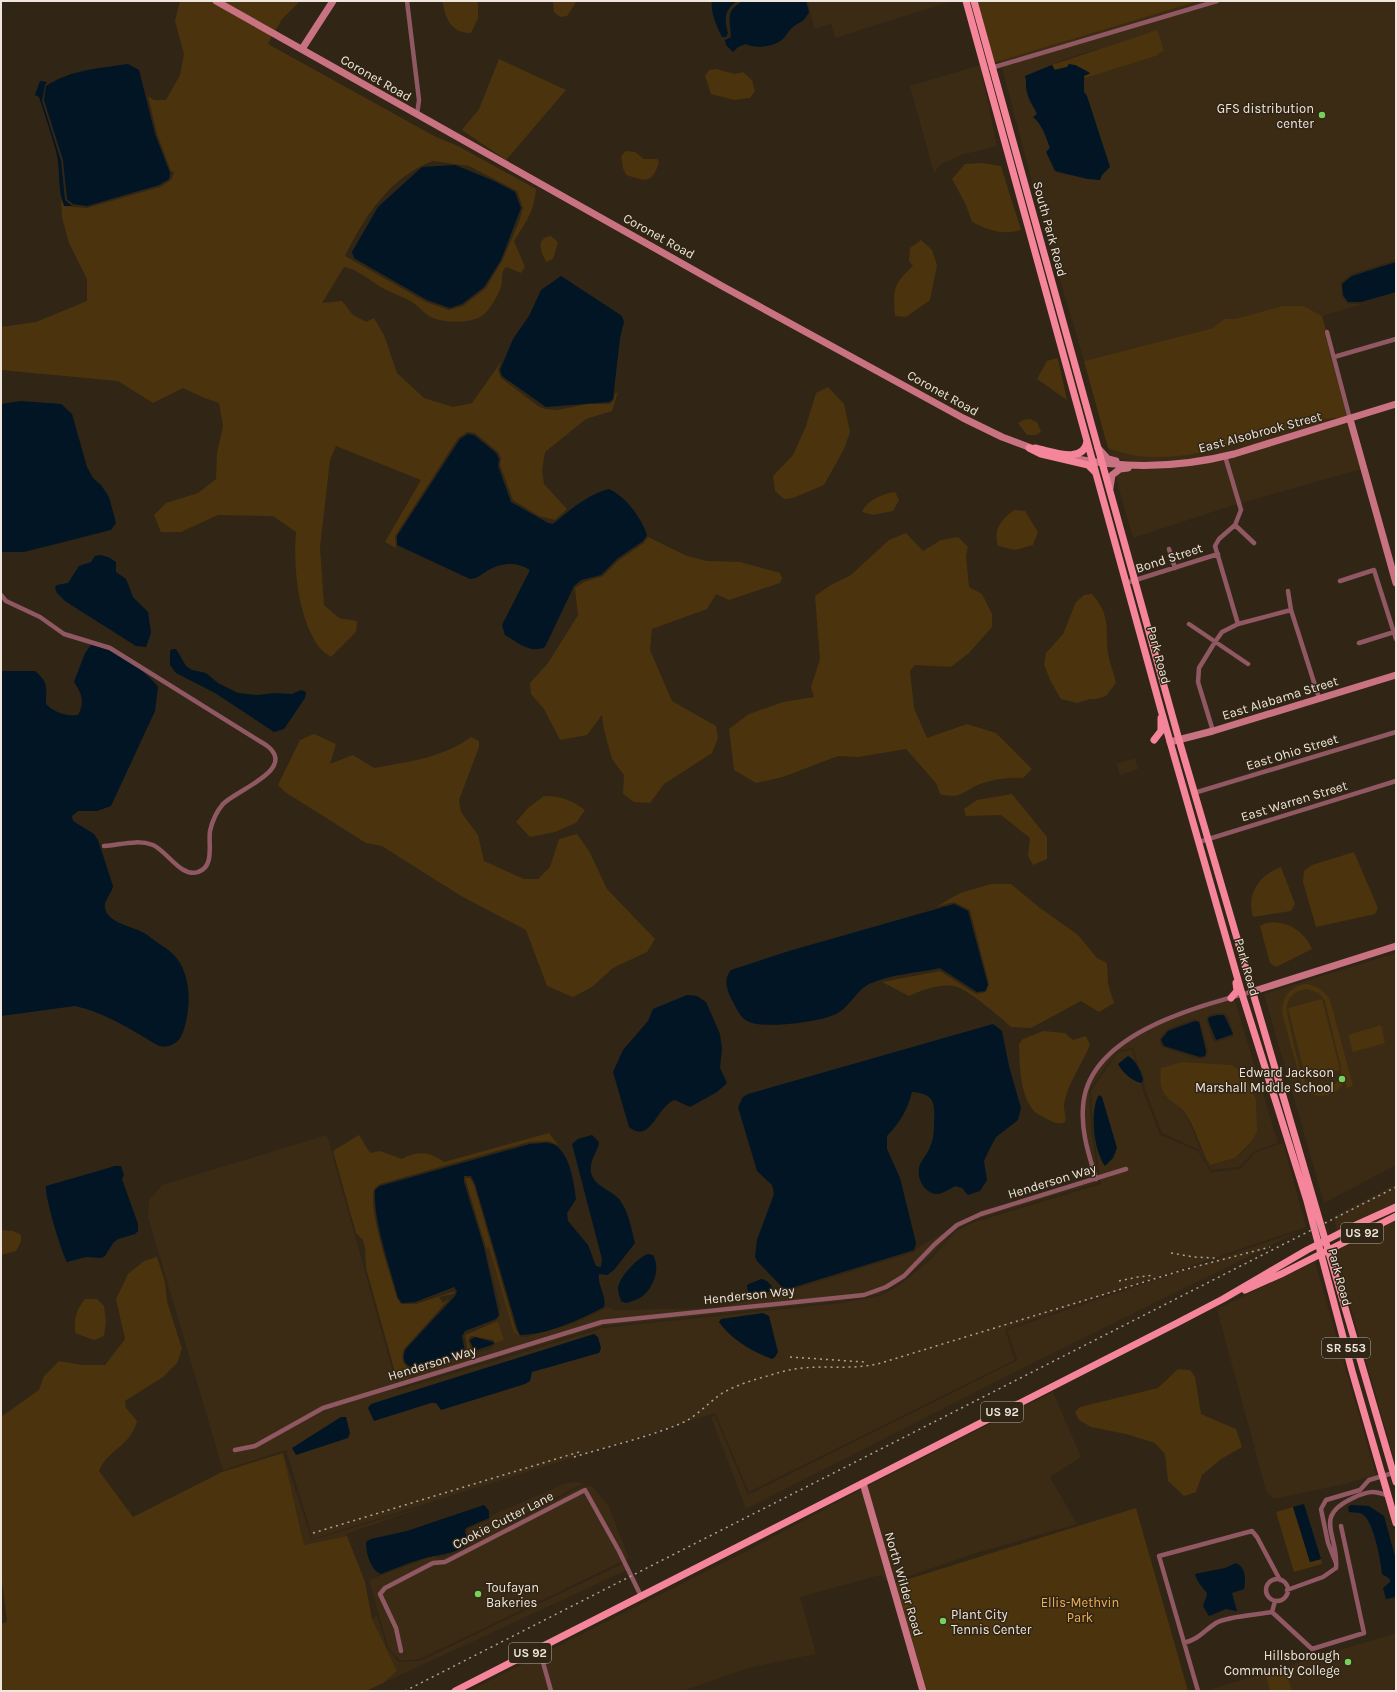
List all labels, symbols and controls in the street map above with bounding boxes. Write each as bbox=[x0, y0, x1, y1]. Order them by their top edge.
street label: Coronet Road bbox=[338, 52, 414, 104]
place label: GFS distribution center bbox=[1217, 101, 1314, 131]
marker: GFS distribution center bbox=[1317, 110, 1327, 120]
street label: South Park Road bbox=[1030, 180, 1070, 278]
street label: Coronet Road bbox=[621, 210, 697, 262]
street label: Coronet Road bbox=[905, 367, 981, 419]
street label: East Alsobrook Street bbox=[1197, 408, 1323, 456]
street label: Bond Street bbox=[1134, 540, 1204, 576]
street label: Park Road bbox=[1144, 624, 1174, 686]
street label: East Alabama Street bbox=[1220, 673, 1340, 723]
street label: East Ohio Street bbox=[1244, 731, 1340, 773]
street label: East Warren Street bbox=[1239, 778, 1349, 824]
street label: Park Road bbox=[1232, 936, 1262, 998]
place label: Edward Jackson Marshall Middle School bbox=[1195, 1065, 1334, 1095]
marker: Edward Jackson Marshall Middle School bbox=[1337, 1074, 1347, 1084]
street label: Henderson Way bbox=[1006, 1160, 1098, 1202]
road number: US 92 bbox=[1341, 1223, 1383, 1243]
street label: Park Road bbox=[1325, 1246, 1355, 1308]
street label: Henderson Way bbox=[703, 1283, 795, 1307]
road number: SR 553 bbox=[1322, 1338, 1370, 1358]
street label: Henderson Way bbox=[386, 1342, 478, 1384]
road number: US 92 bbox=[981, 1402, 1023, 1422]
street label: Cookie Cutter Lane bbox=[450, 1488, 556, 1552]
street label: North Wilder Road bbox=[882, 1530, 926, 1638]
place label: Toufayan Bakeries bbox=[486, 1580, 539, 1610]
marker: Toufayan Bakeries bbox=[473, 1589, 483, 1599]
park label: Ellis-Methvin Park bbox=[1041, 1595, 1119, 1625]
place label: Plant City Tennis Center bbox=[951, 1607, 1032, 1637]
marker: Plant City Tennis Center bbox=[938, 1616, 948, 1626]
road number: US 92 bbox=[509, 1643, 551, 1663]
place label: Hillsborough Community College bbox=[1224, 1648, 1340, 1678]
marker: Hillsborough Community College bbox=[1343, 1657, 1353, 1667]

